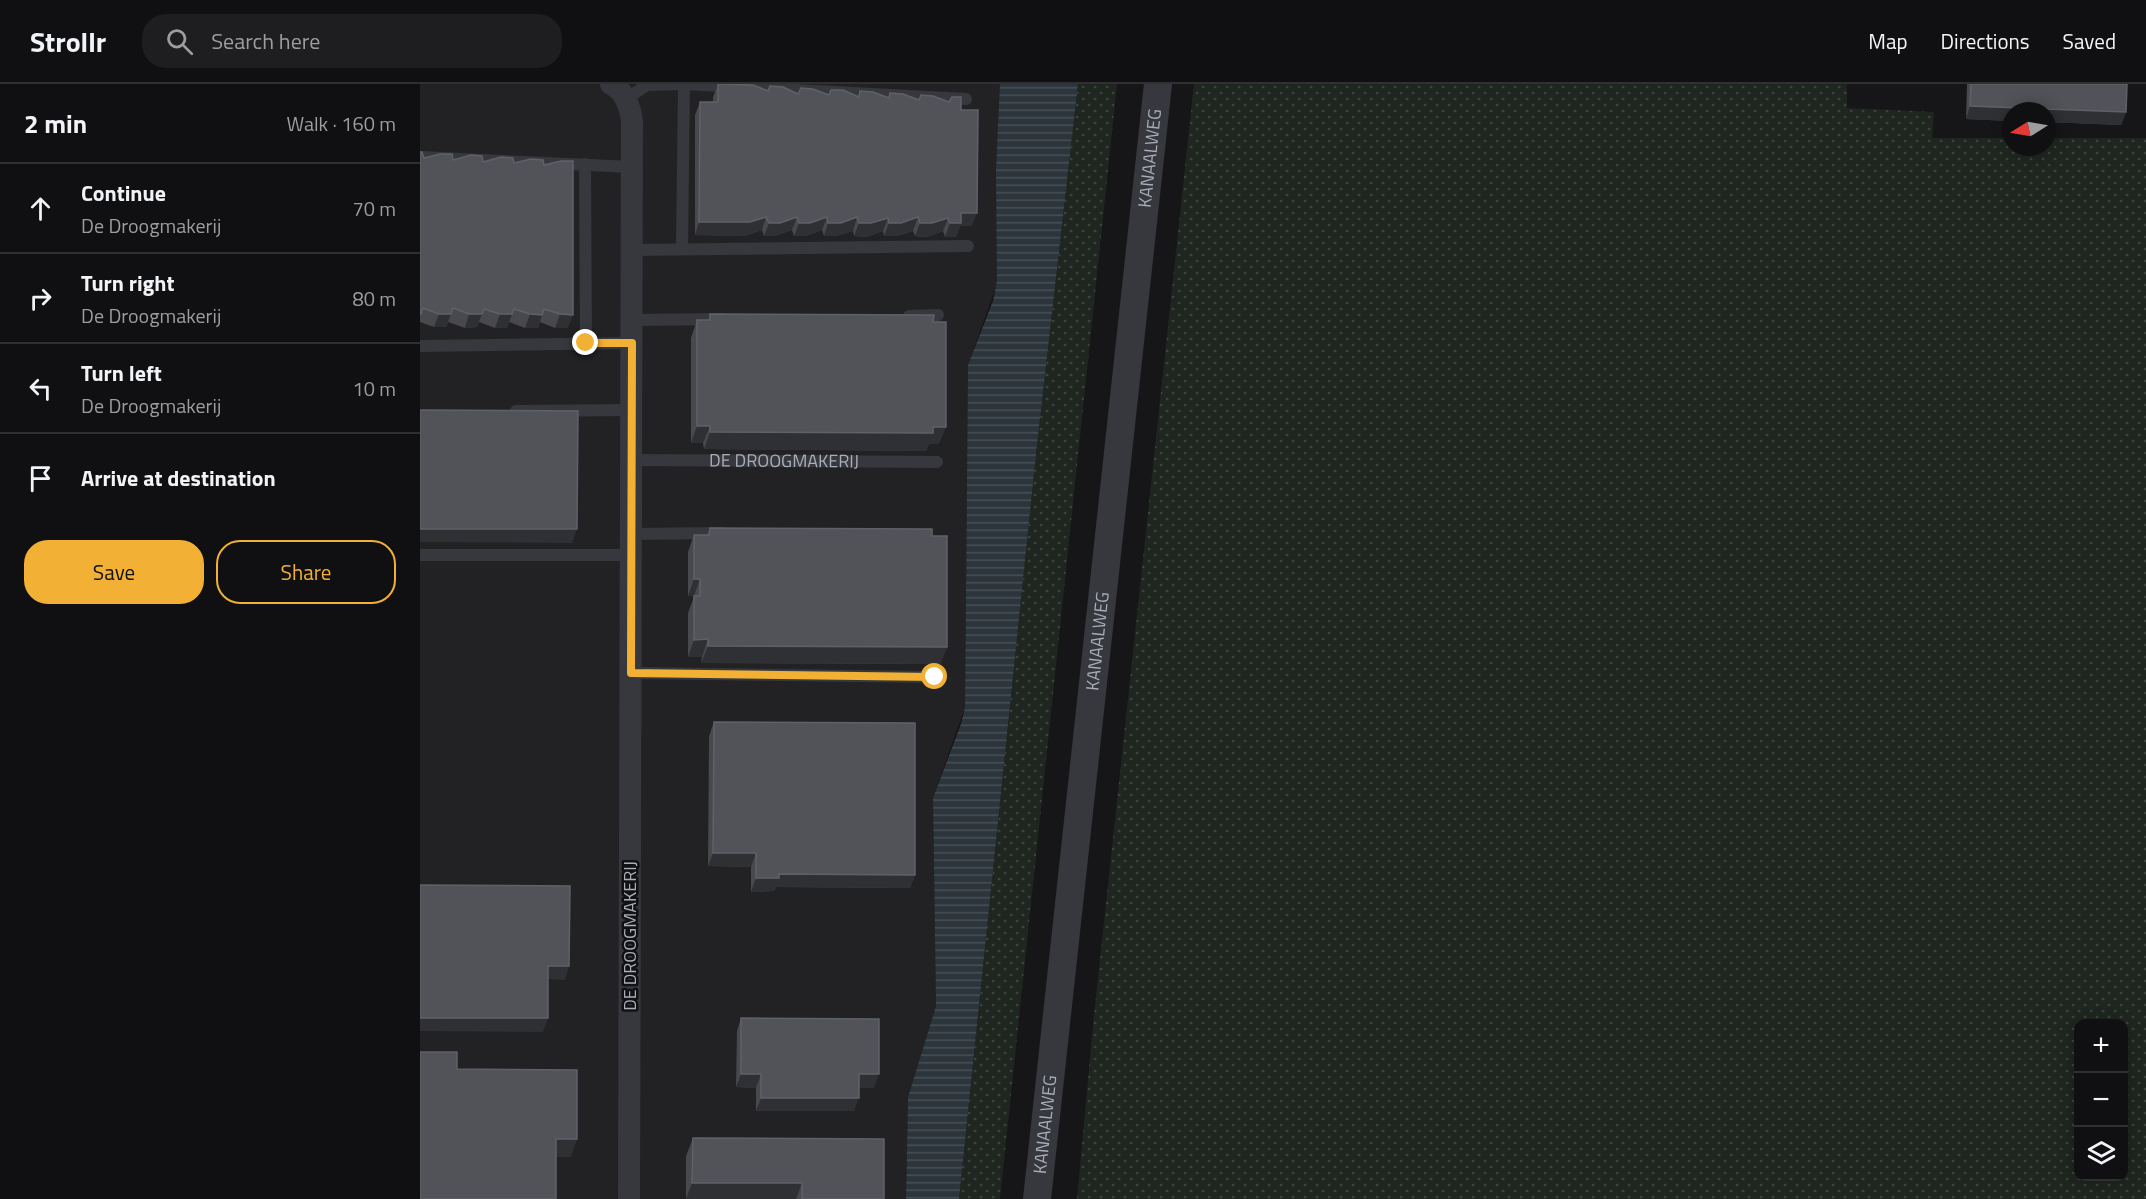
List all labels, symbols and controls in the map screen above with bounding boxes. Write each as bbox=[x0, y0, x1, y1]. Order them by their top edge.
search box bbox=[142, 14, 562, 68]
text: Strollr bbox=[30, 20, 106, 63]
text: Search here bbox=[211, 24, 320, 58]
icon: search bbox=[163, 25, 196, 58]
text: Map bbox=[1868, 25, 1908, 57]
text: Directions bbox=[1941, 25, 2030, 57]
text: Saved bbox=[2063, 25, 2116, 57]
north arrow bbox=[2002, 102, 2056, 156]
text: 2 min bbox=[24, 104, 87, 143]
street label: KANAALWEG bbox=[1131, 107, 1168, 209]
text: Walk · 160 m bbox=[287, 108, 396, 139]
text: Continue bbox=[81, 176, 166, 210]
icon: ahead bbox=[24, 192, 57, 225]
text: 70 m bbox=[352, 193, 396, 224]
text: De Droogmakerij bbox=[81, 210, 221, 241]
text: Turn right bbox=[81, 266, 175, 300]
icon: right bbox=[24, 282, 57, 315]
text: 80 m bbox=[352, 283, 396, 314]
text: De Droogmakerij bbox=[81, 300, 221, 331]
route end bbox=[572, 329, 598, 355]
text: Turn left bbox=[81, 356, 162, 390]
icon: left bbox=[24, 372, 57, 405]
text: 10 m bbox=[352, 373, 396, 404]
text: De Droogmakerij bbox=[81, 390, 221, 421]
street label: DE DROOGMAKERIJ bbox=[709, 447, 859, 474]
text: Arrive at destination bbox=[81, 461, 276, 495]
icon: arrive bbox=[24, 462, 57, 495]
button: Save bbox=[24, 540, 204, 604]
button: Share bbox=[216, 540, 396, 604]
street label: KANAALWEG bbox=[1078, 590, 1116, 692]
route start bbox=[921, 663, 947, 689]
street label: DE DROOGMAKERIJ bbox=[616, 861, 643, 1011]
map controls bbox=[2074, 1019, 2128, 1181]
button: + bbox=[2074, 1019, 2128, 1073]
button: − bbox=[2074, 1073, 2128, 1127]
street label: KANAALWEG bbox=[1026, 1074, 1063, 1175]
button: layers bbox=[2074, 1127, 2128, 1181]

